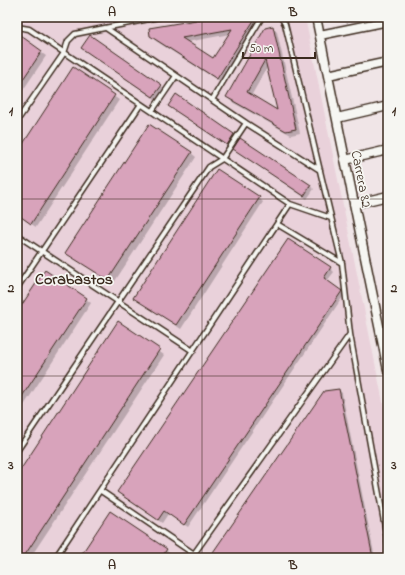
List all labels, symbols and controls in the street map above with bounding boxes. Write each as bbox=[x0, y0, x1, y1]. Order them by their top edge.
text: A bbox=[108, 3, 116, 22]
text: B bbox=[288, 3, 298, 22]
scale bar bbox=[243, 34, 315, 60]
text: 50 m bbox=[249, 40, 273, 58]
text: 1 bbox=[9, 102, 14, 121]
text: 1 bbox=[392, 102, 397, 121]
street label: Carrera 82 bbox=[345, 149, 376, 210]
district label: Corabastos bbox=[35, 268, 113, 292]
text: 2 bbox=[7, 279, 15, 298]
text: 2 bbox=[390, 279, 398, 298]
text: 3 bbox=[7, 456, 14, 475]
text: 3 bbox=[390, 456, 397, 475]
text: A bbox=[108, 556, 116, 575]
text: B bbox=[288, 556, 298, 575]

